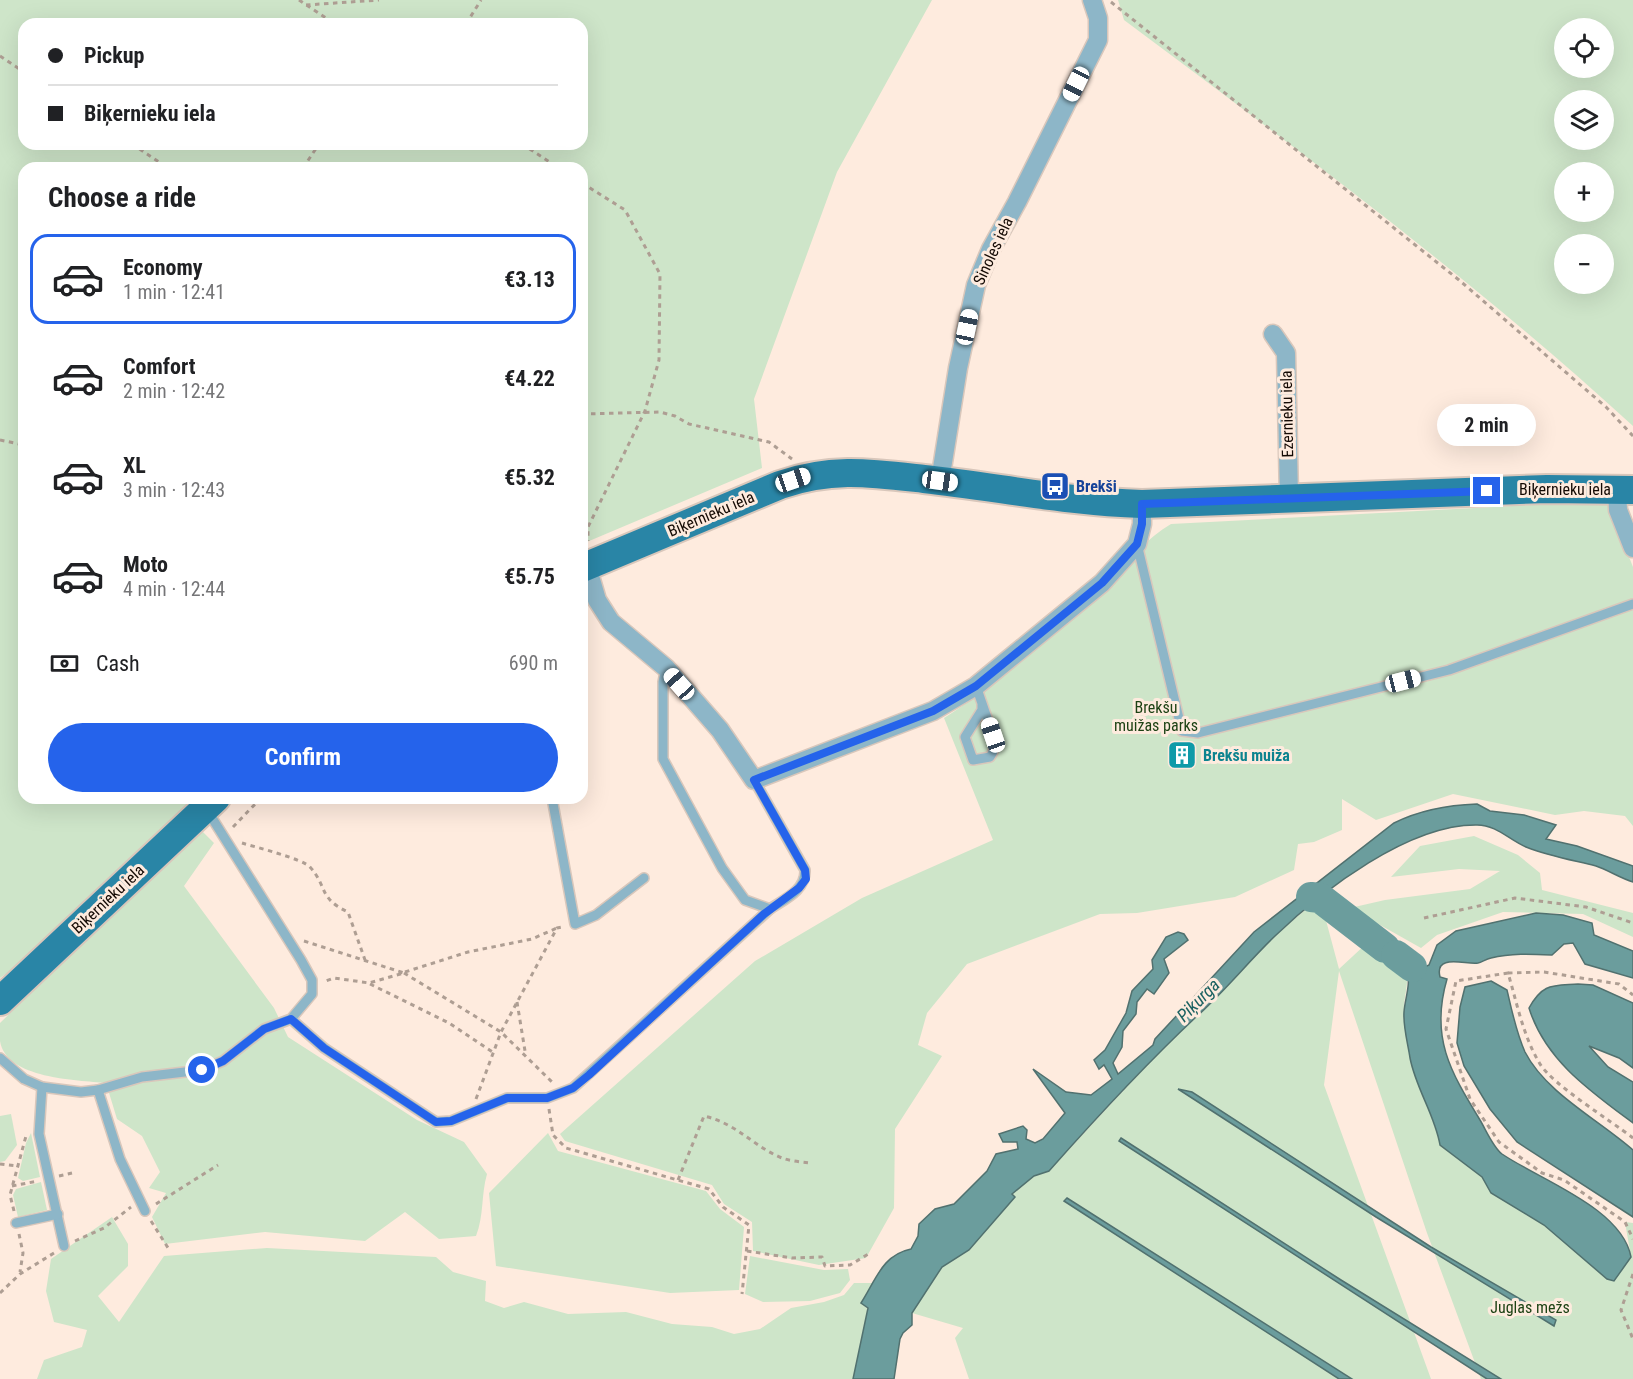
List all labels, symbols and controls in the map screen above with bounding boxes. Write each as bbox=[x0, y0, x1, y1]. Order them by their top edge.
map controls bbox=[1554, 18, 1614, 294]
button: locate bbox=[1554, 18, 1614, 78]
text: Pickup bbox=[84, 43, 144, 68]
car bbox=[1060, 64, 1092, 104]
button: layers bbox=[1554, 90, 1614, 150]
text: Biķernieku iela bbox=[84, 101, 216, 126]
button: + bbox=[1554, 162, 1614, 222]
text: Choose a ride bbox=[48, 182, 196, 214]
street label: Sinoles iela bbox=[969, 214, 1017, 288]
button: − bbox=[1554, 234, 1614, 294]
icon: car bbox=[51, 252, 105, 306]
text: Economy bbox=[123, 255, 203, 280]
text: €3.13 bbox=[504, 267, 555, 292]
text: 1 min · 12:41 bbox=[123, 280, 225, 304]
car bbox=[954, 308, 980, 346]
icon: car bbox=[51, 351, 105, 405]
text: Comfort bbox=[123, 354, 196, 379]
text: €4.22 bbox=[504, 366, 555, 391]
street label: Ezernieku iela bbox=[1277, 370, 1297, 458]
text: 2 min · 12:42 bbox=[123, 379, 225, 403]
callout: 2 min bbox=[1438, 404, 1537, 446]
text: 2 min bbox=[1464, 413, 1509, 437]
icon: car bbox=[51, 450, 105, 504]
text: XL bbox=[123, 453, 146, 478]
text: €5.32 bbox=[504, 465, 555, 490]
car bbox=[773, 466, 813, 494]
car bbox=[921, 470, 959, 492]
bus stop icon: Brekši bbox=[1039, 470, 1071, 502]
place label: Brekši bbox=[1076, 477, 1117, 496]
route end bbox=[1473, 477, 1500, 504]
text: 3 min · 12:43 bbox=[123, 478, 225, 502]
street label: Biķernieku iela bbox=[1519, 480, 1611, 499]
street label: Biķernieku iela bbox=[665, 487, 757, 541]
icon: car bbox=[51, 549, 105, 603]
text: Moto bbox=[123, 552, 168, 577]
text: €5.75 bbox=[504, 564, 555, 589]
text: 4 min · 12:44 bbox=[123, 577, 225, 601]
icon: cash bbox=[48, 647, 81, 680]
text: Cash bbox=[96, 651, 140, 676]
text: 690 m bbox=[509, 651, 558, 675]
car bbox=[660, 665, 698, 703]
car bbox=[1383, 668, 1423, 694]
park label: Brekšu muižas parks bbox=[1114, 698, 1198, 735]
car bbox=[979, 715, 1007, 755]
button: Confirm bbox=[48, 723, 558, 792]
building icon: Brekšu muiža bbox=[1166, 739, 1198, 771]
place label: Brekšu muiža bbox=[1203, 746, 1290, 765]
street label: Biķernieku iela bbox=[68, 861, 148, 937]
water label: Piķurga bbox=[1172, 974, 1225, 1027]
route start bbox=[188, 1056, 215, 1083]
park label: Juglas mežs bbox=[1490, 1298, 1570, 1317]

